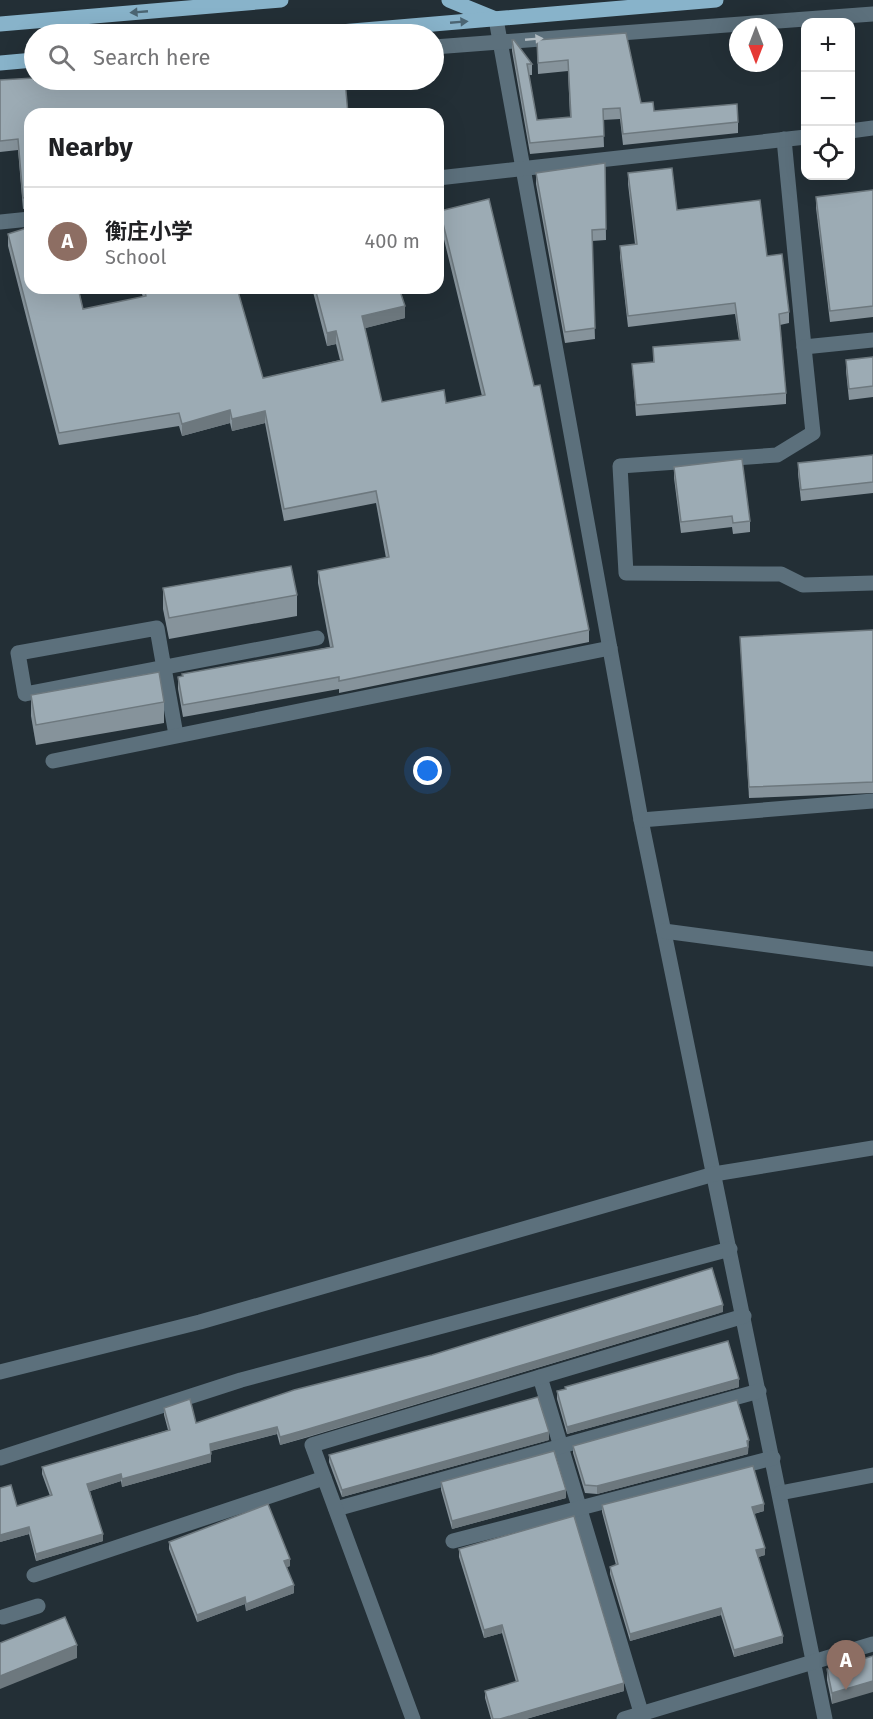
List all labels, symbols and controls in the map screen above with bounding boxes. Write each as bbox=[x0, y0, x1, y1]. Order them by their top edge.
one-way arrow bbox=[129, 7, 148, 17]
one-way arrow bbox=[449, 17, 468, 27]
north arrow bbox=[729, 18, 783, 72]
map controls bbox=[801, 18, 855, 180]
button: + bbox=[801, 18, 855, 72]
search box bbox=[24, 24, 444, 90]
one-way arrow bbox=[524, 34, 543, 44]
icon: search bbox=[45, 41, 78, 74]
text: Search here bbox=[93, 44, 211, 71]
button: − bbox=[801, 72, 855, 126]
button: locate bbox=[801, 126, 855, 180]
text: Nearby bbox=[48, 132, 133, 163]
text: 衡庄小学 bbox=[105, 218, 193, 245]
text: A bbox=[62, 229, 73, 253]
text: 400 m bbox=[365, 229, 420, 253]
text: School bbox=[105, 245, 166, 269]
your location bbox=[413, 756, 442, 785]
pin: A bbox=[826, 1640, 866, 1690]

